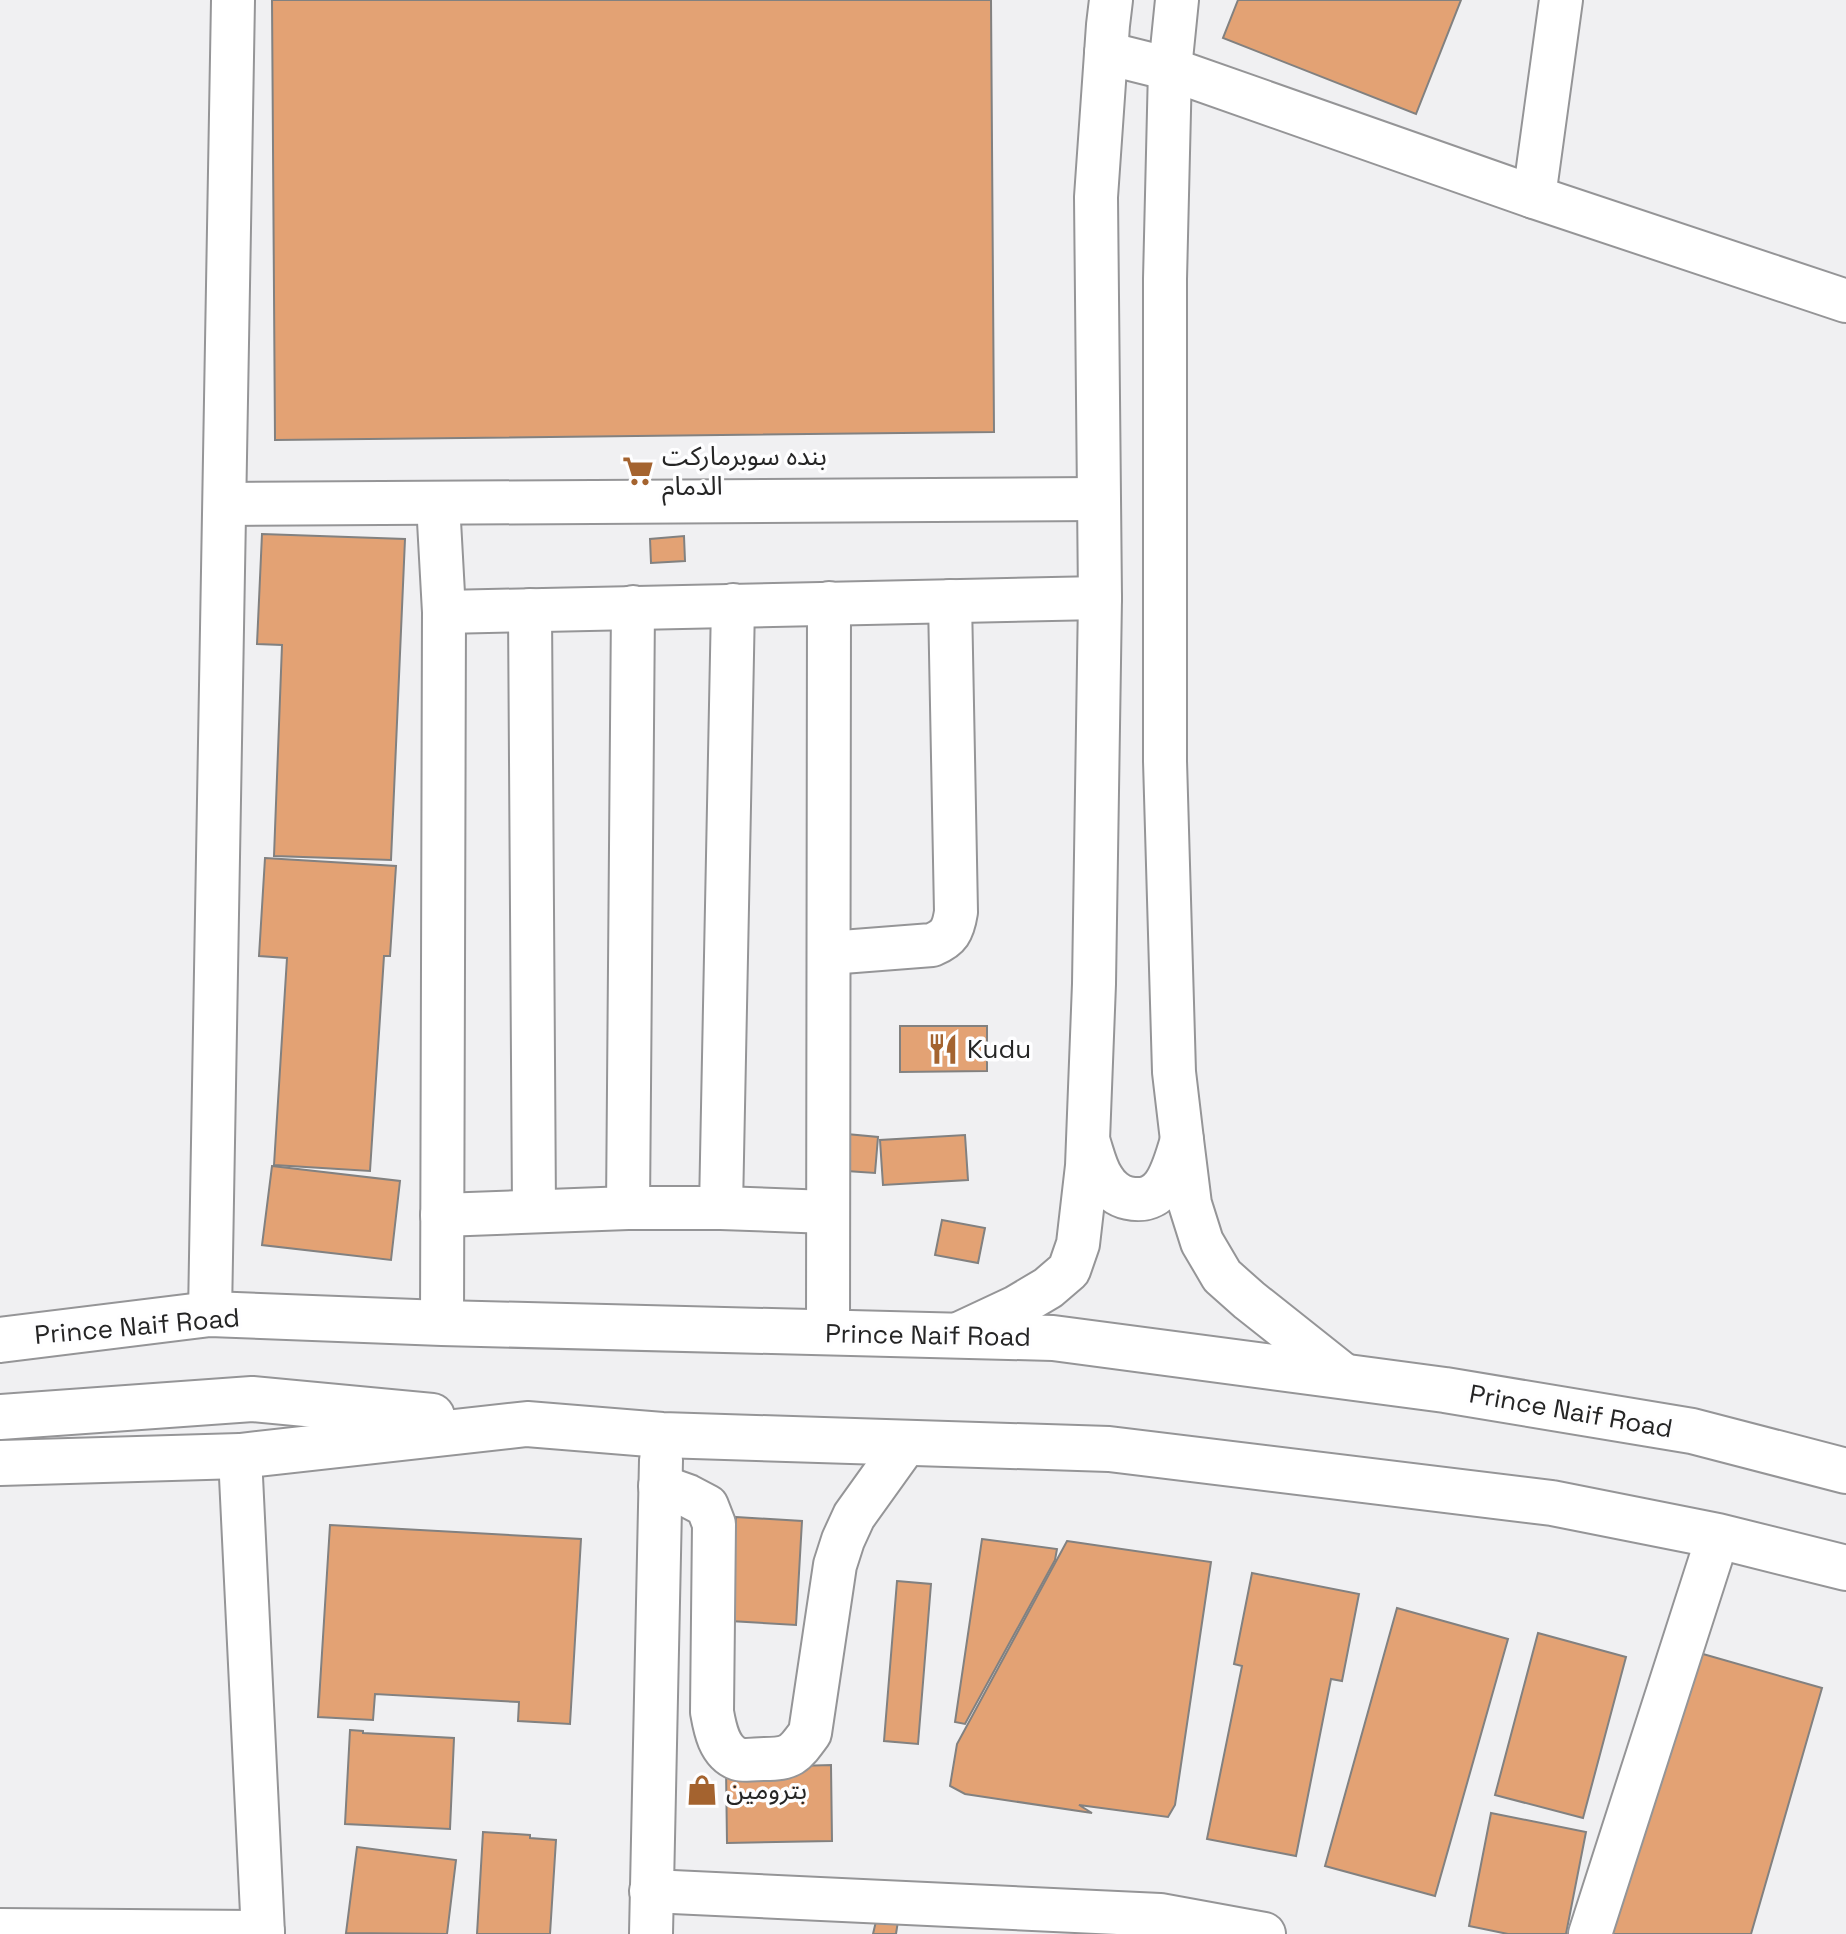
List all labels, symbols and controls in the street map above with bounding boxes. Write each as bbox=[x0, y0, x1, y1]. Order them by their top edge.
place label: بنده سوبرماركت الدمام bbox=[662, 439, 827, 506]
supermarket icon: بنده سوبرماركت الدمام bbox=[621, 454, 655, 488]
restaurant icon: Kudu bbox=[926, 1032, 960, 1066]
place label: Kudu bbox=[967, 1032, 1031, 1066]
street label: Prince Naif Road bbox=[33, 1300, 241, 1352]
street label: Prince Naif Road bbox=[825, 1316, 1031, 1354]
street label: Prince Naif Road bbox=[1467, 1376, 1675, 1446]
shop icon: بترومين bbox=[685, 1773, 719, 1807]
place label: بترومين bbox=[726, 1773, 807, 1807]

